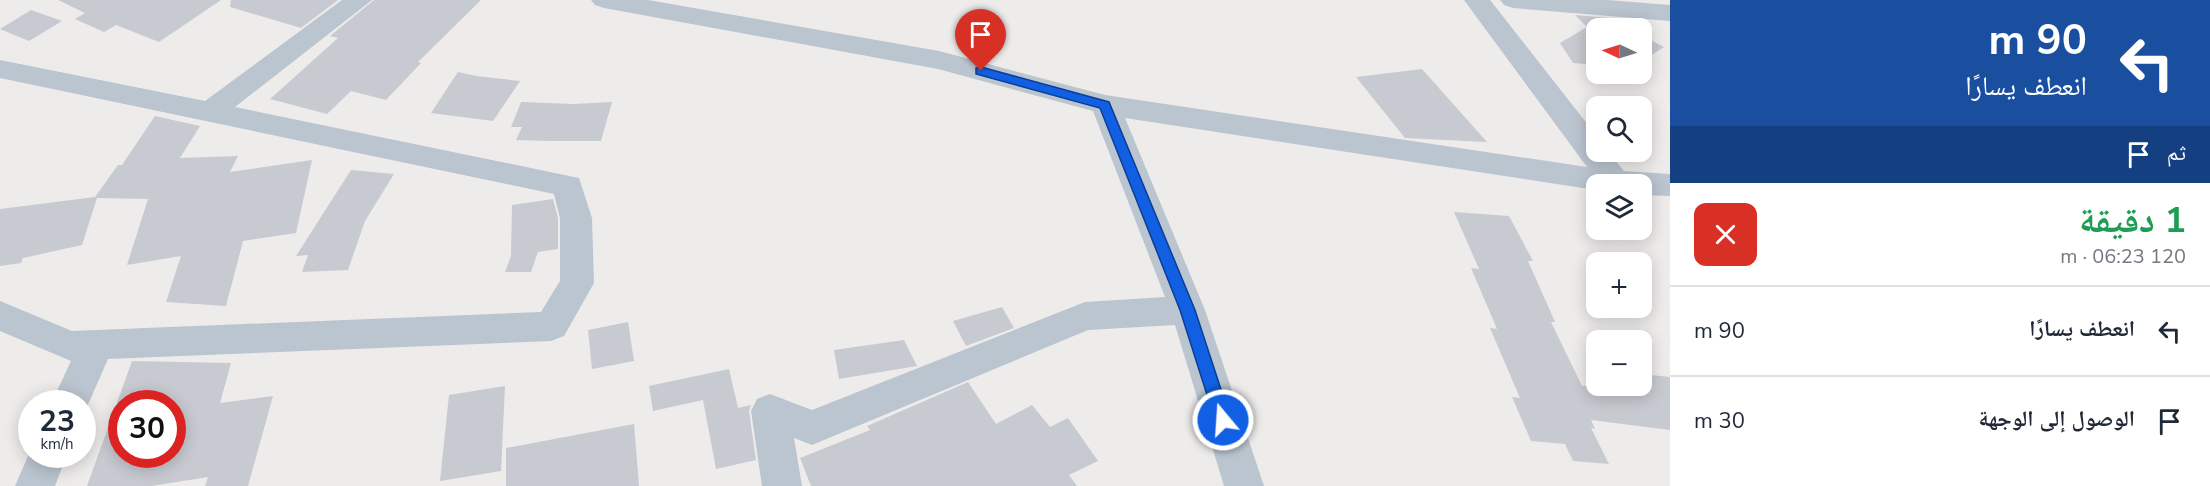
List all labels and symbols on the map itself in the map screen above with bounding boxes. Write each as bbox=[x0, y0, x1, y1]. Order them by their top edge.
pin bbox=[955, 9, 1006, 71]
north arrow bbox=[1586, 18, 1652, 84]
position arrow bbox=[1191, 388, 1255, 452]
speed limit sign: 30 bbox=[108, 390, 186, 468]

